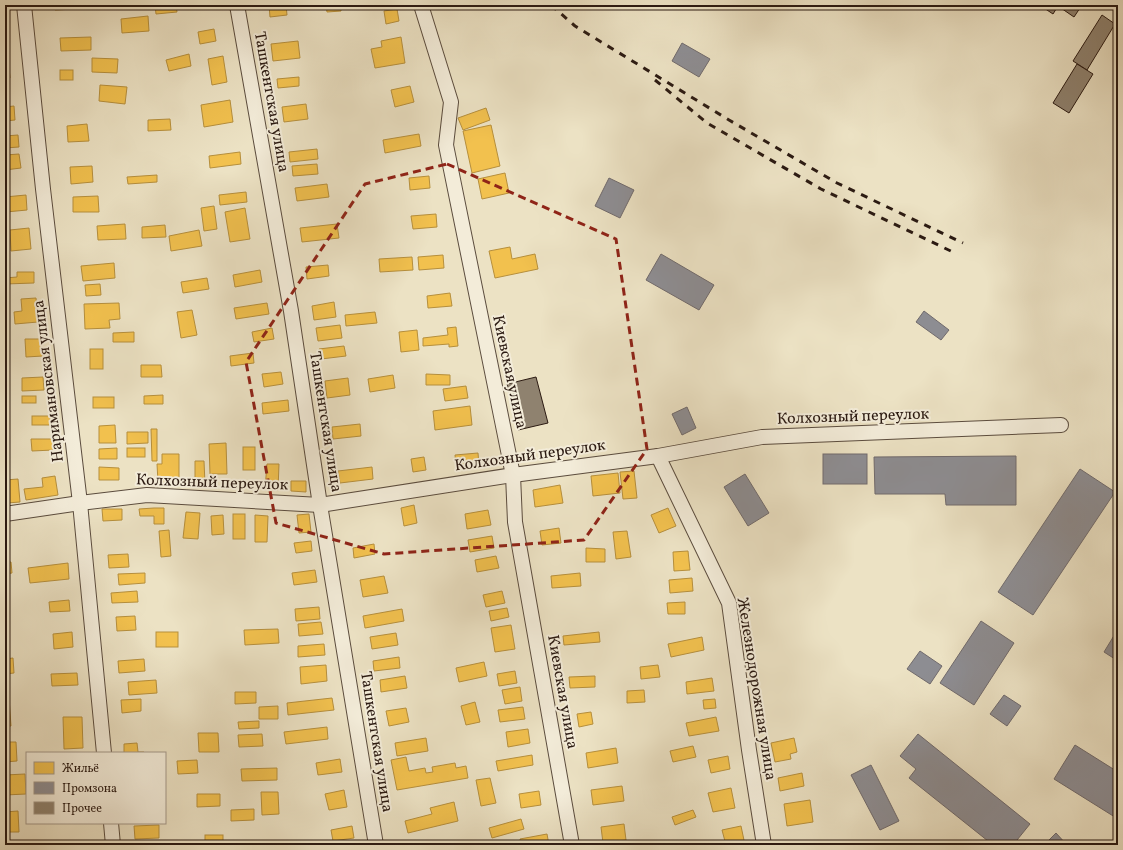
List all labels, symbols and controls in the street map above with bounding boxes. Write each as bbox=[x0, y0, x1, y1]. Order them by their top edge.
street label: Ташкентская улица bbox=[248, 30, 294, 174]
street label: Наримановская улица bbox=[28, 299, 70, 463]
street label: Киевская улица bbox=[486, 313, 532, 431]
street label: Ташкентская улица bbox=[303, 350, 347, 494]
street label: Колхозный переулок bbox=[776, 403, 930, 431]
street label: Колхозный переулок bbox=[453, 434, 607, 477]
street label: Колхозный переулок bbox=[135, 469, 289, 497]
street label: Железнодорожная улица bbox=[731, 596, 781, 782]
street label: Киевская улица bbox=[541, 633, 583, 751]
street label: Ташкентская улица bbox=[354, 670, 398, 814]
legend bbox=[26, 752, 166, 824]
text: Жильё bbox=[62, 761, 99, 777]
text: Промзона bbox=[62, 781, 117, 797]
text: Прочее bbox=[62, 801, 102, 817]

